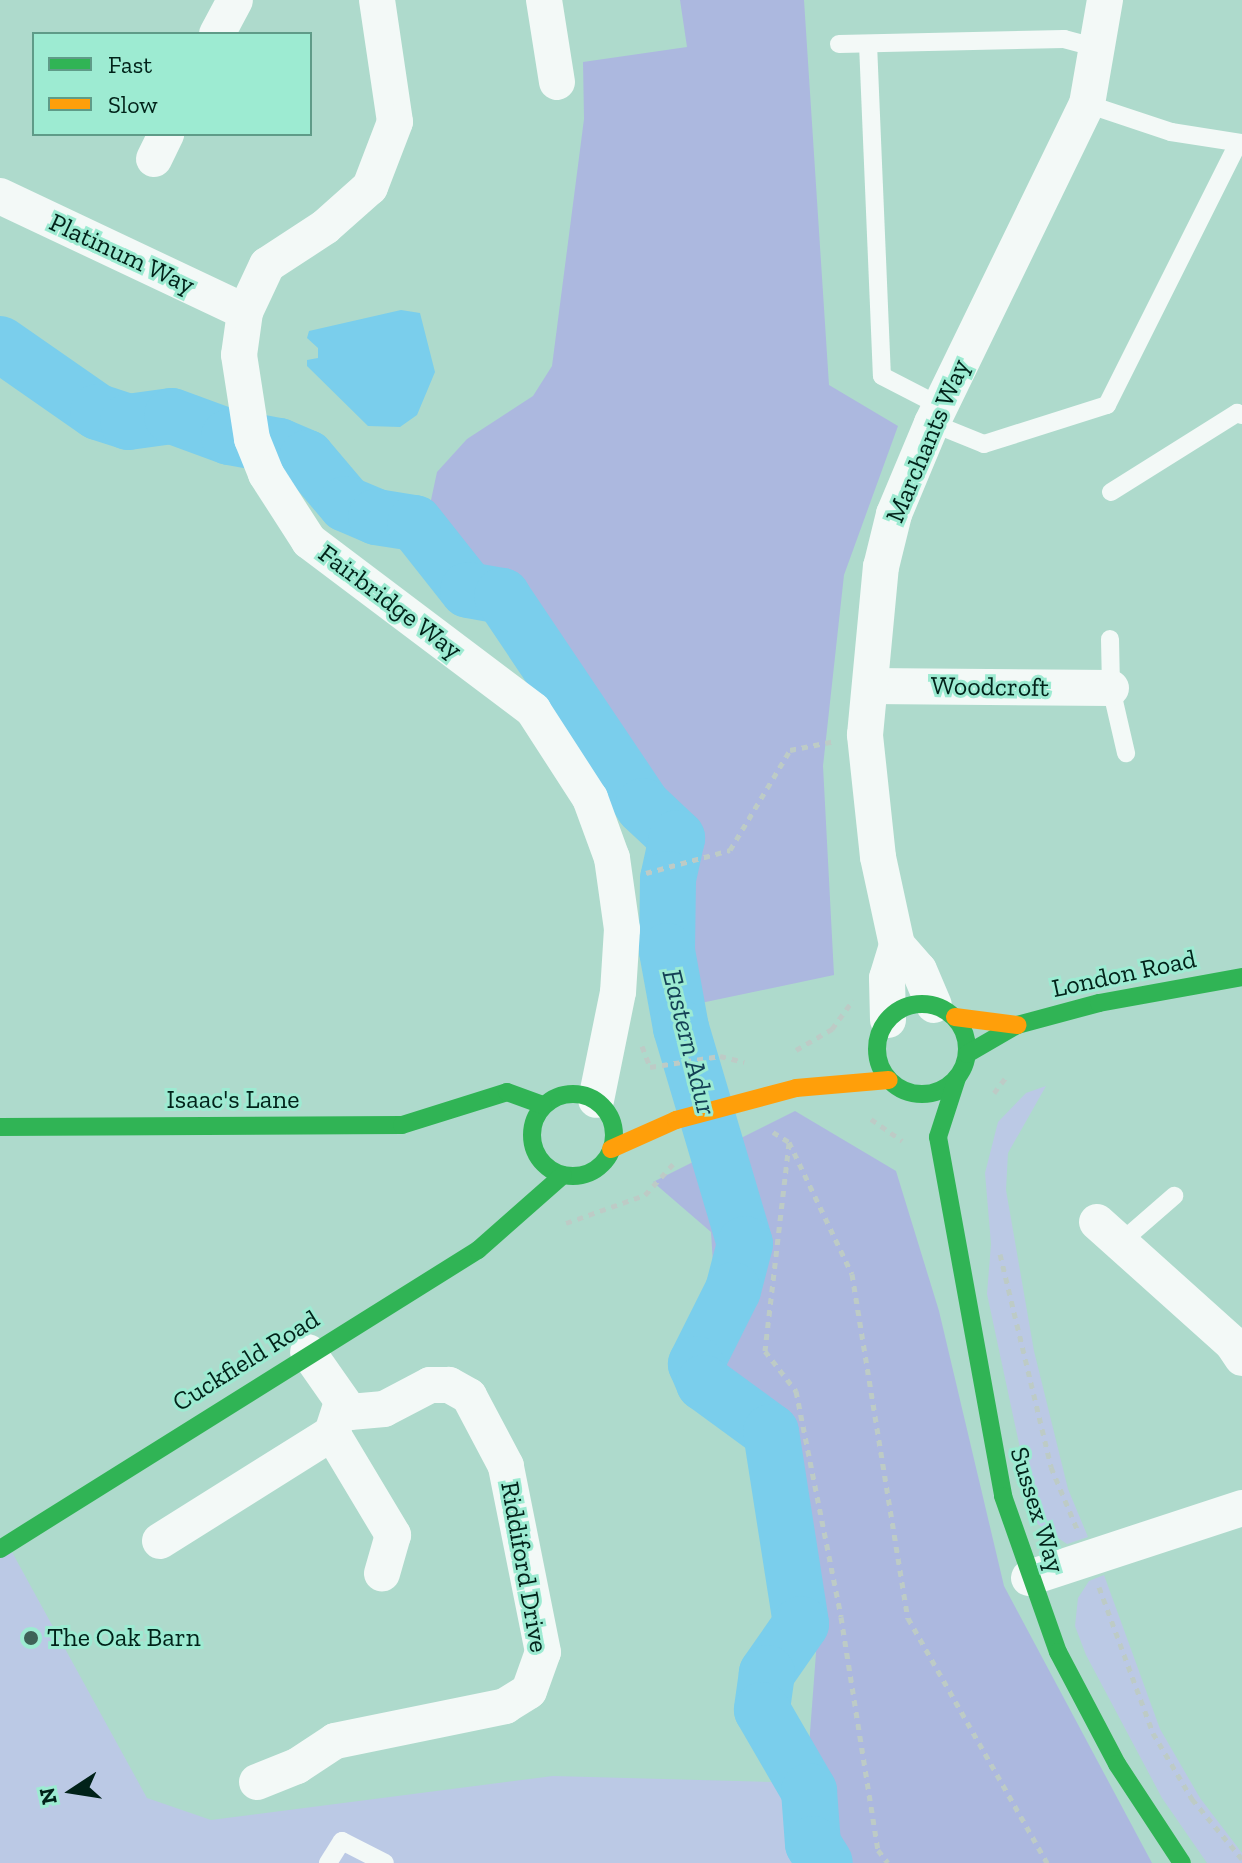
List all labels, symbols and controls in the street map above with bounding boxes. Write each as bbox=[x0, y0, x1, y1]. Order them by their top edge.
legend bbox=[32, 32, 312, 136]
text: Fast bbox=[108, 50, 152, 79]
text: Slow bbox=[108, 90, 158, 119]
street label: Platinum Way bbox=[44, 207, 200, 301]
street label: Marchants Way bbox=[879, 354, 977, 528]
street label: Fairbridge Way bbox=[312, 538, 468, 666]
street label: Woodcroft bbox=[931, 670, 1049, 704]
street label: London Road bbox=[1049, 943, 1199, 1005]
water label: Eastern Adur bbox=[655, 965, 723, 1119]
street label: Isaac's Lane bbox=[167, 1084, 299, 1116]
street label: Cuckfield Road bbox=[167, 1304, 325, 1418]
street label: Sussex Way bbox=[1003, 1443, 1071, 1577]
street label: Riddiford Drive bbox=[494, 1479, 554, 1655]
place label: The Oak Barn bbox=[47, 1622, 201, 1654]
marker: The Oak Barn bbox=[22, 1629, 40, 1647]
north arrow bbox=[32, 1751, 112, 1831]
text: N bbox=[33, 1785, 63, 1807]

